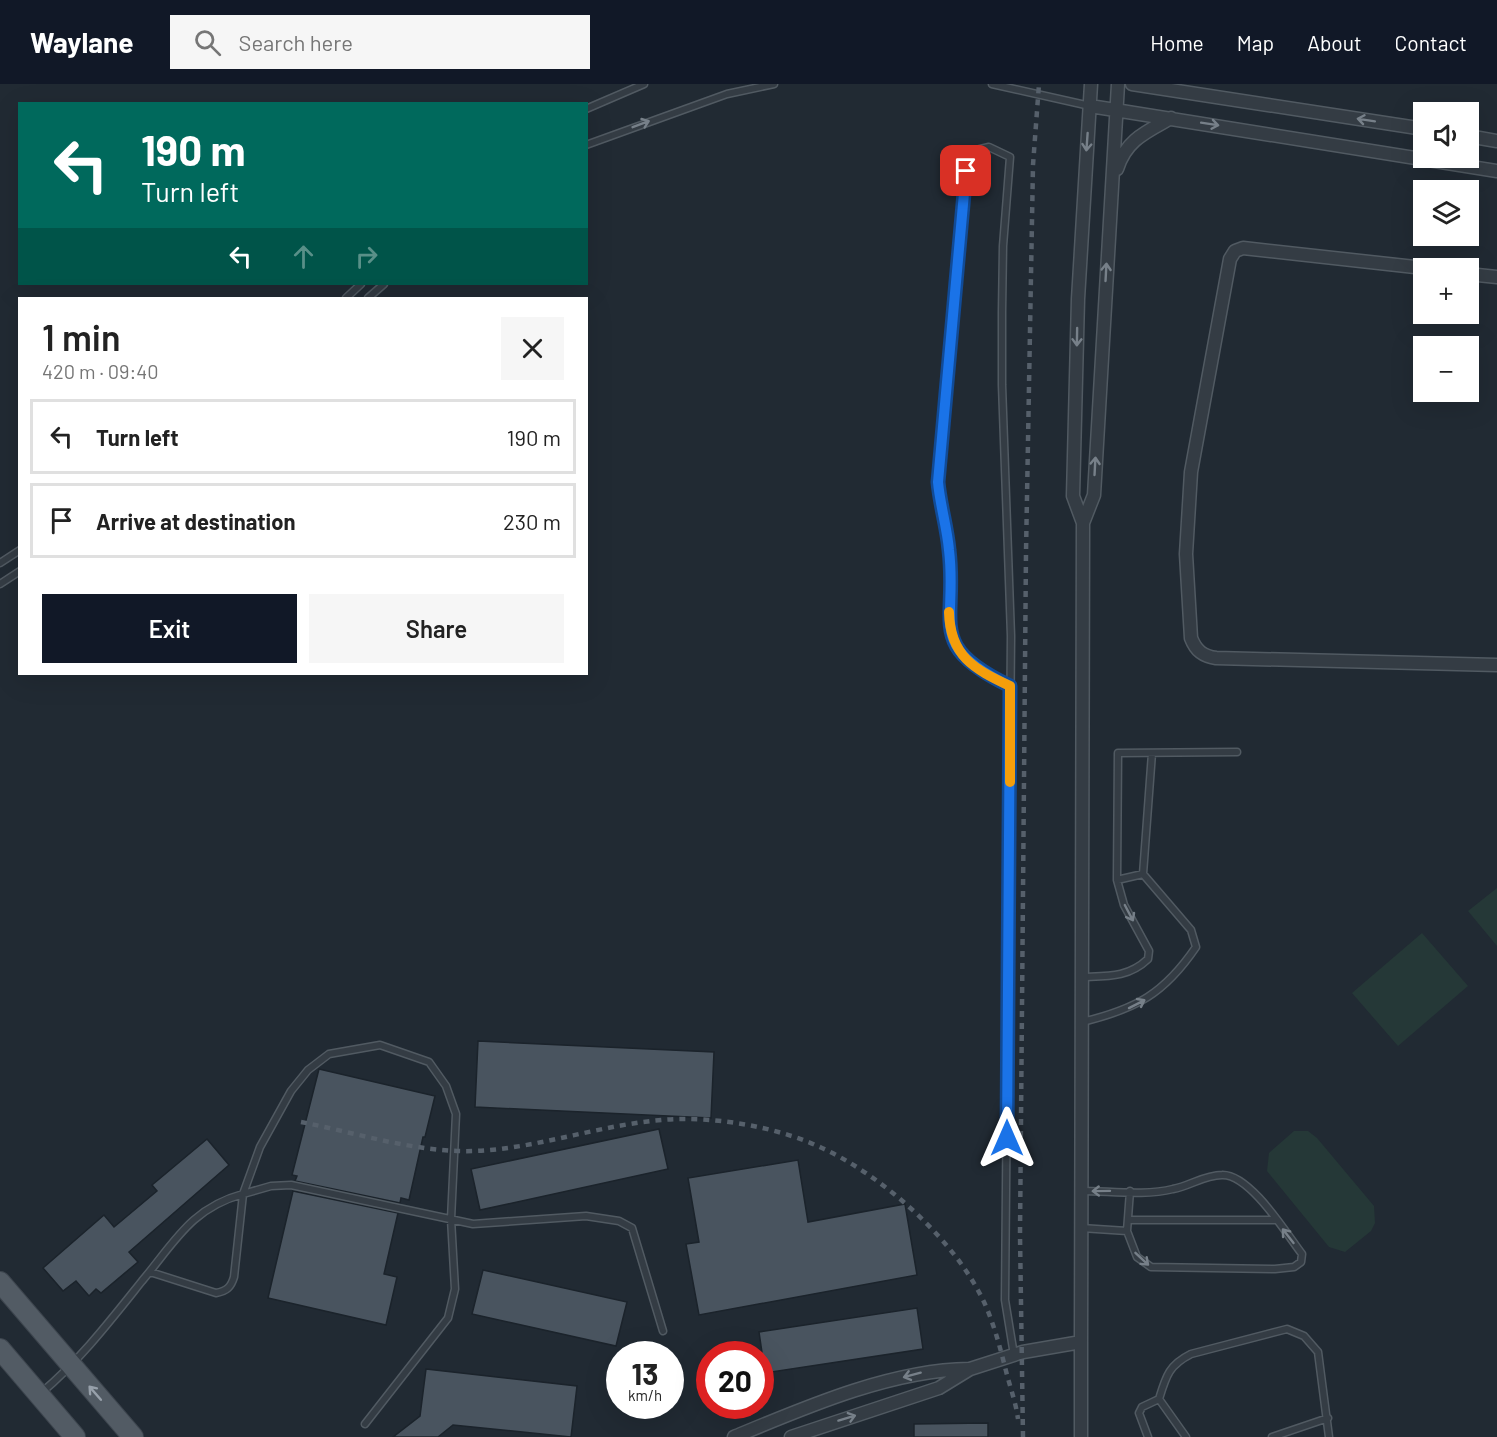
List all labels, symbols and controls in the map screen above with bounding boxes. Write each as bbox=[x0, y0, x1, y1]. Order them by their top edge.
search box bbox=[170, 15, 590, 69]
text: Waylane bbox=[30, 25, 134, 59]
icon: search bbox=[191, 26, 224, 59]
text: Search here bbox=[239, 29, 353, 55]
text: Home bbox=[1150, 30, 1204, 55]
text: Map bbox=[1237, 30, 1274, 55]
text: About bbox=[1307, 30, 1362, 55]
text: Contact bbox=[1395, 30, 1467, 55]
map controls bbox=[1413, 102, 1479, 402]
button: sound bbox=[1413, 102, 1479, 168]
one-way arrow bbox=[1356, 114, 1376, 125]
one-way arrow bbox=[631, 117, 650, 128]
one-way arrow bbox=[1199, 119, 1219, 130]
text: 190 m bbox=[141, 124, 246, 174]
icon: left bbox=[42, 126, 120, 204]
one-way arrow bbox=[1082, 132, 1093, 152]
pin bbox=[940, 145, 991, 196]
icon: arrive bbox=[949, 154, 982, 187]
text: Turn left bbox=[141, 175, 239, 207]
button: layers bbox=[1413, 180, 1479, 246]
icon: left bbox=[224, 240, 257, 273]
icon: ahead bbox=[287, 240, 320, 273]
icon: right bbox=[350, 240, 383, 273]
button: + bbox=[1413, 258, 1479, 324]
one-way arrow bbox=[1100, 262, 1111, 282]
text: 1 min bbox=[42, 315, 121, 358]
button: close bbox=[501, 317, 564, 380]
one-way arrow bbox=[1071, 327, 1083, 347]
button: − bbox=[1413, 336, 1479, 402]
text: 420 m · 09:40 bbox=[42, 359, 159, 383]
icon: left bbox=[45, 420, 78, 453]
text: Turn left bbox=[96, 424, 179, 450]
text: 190 m bbox=[507, 424, 561, 450]
one-way arrow bbox=[1090, 457, 1101, 477]
icon: arrive bbox=[45, 504, 78, 537]
text: Arrive at destination bbox=[96, 508, 295, 534]
text: 230 m bbox=[503, 508, 561, 534]
button: Exit bbox=[42, 594, 297, 663]
button: Share bbox=[309, 594, 564, 663]
one-way arrow bbox=[1123, 904, 1135, 921]
one-way arrow bbox=[1127, 998, 1145, 1010]
position arrow bbox=[975, 1106, 1039, 1170]
one-way arrow bbox=[1092, 1185, 1112, 1197]
one-way arrow bbox=[1281, 1228, 1294, 1244]
one-way arrow bbox=[1135, 1252, 1150, 1266]
speed limit sign: 20 bbox=[696, 1341, 774, 1419]
text: 13 bbox=[632, 1355, 658, 1391]
one-way arrow bbox=[903, 1370, 922, 1381]
one-way arrow bbox=[88, 1386, 102, 1401]
text: km/h bbox=[628, 1386, 662, 1404]
one-way arrow bbox=[837, 1412, 856, 1423]

